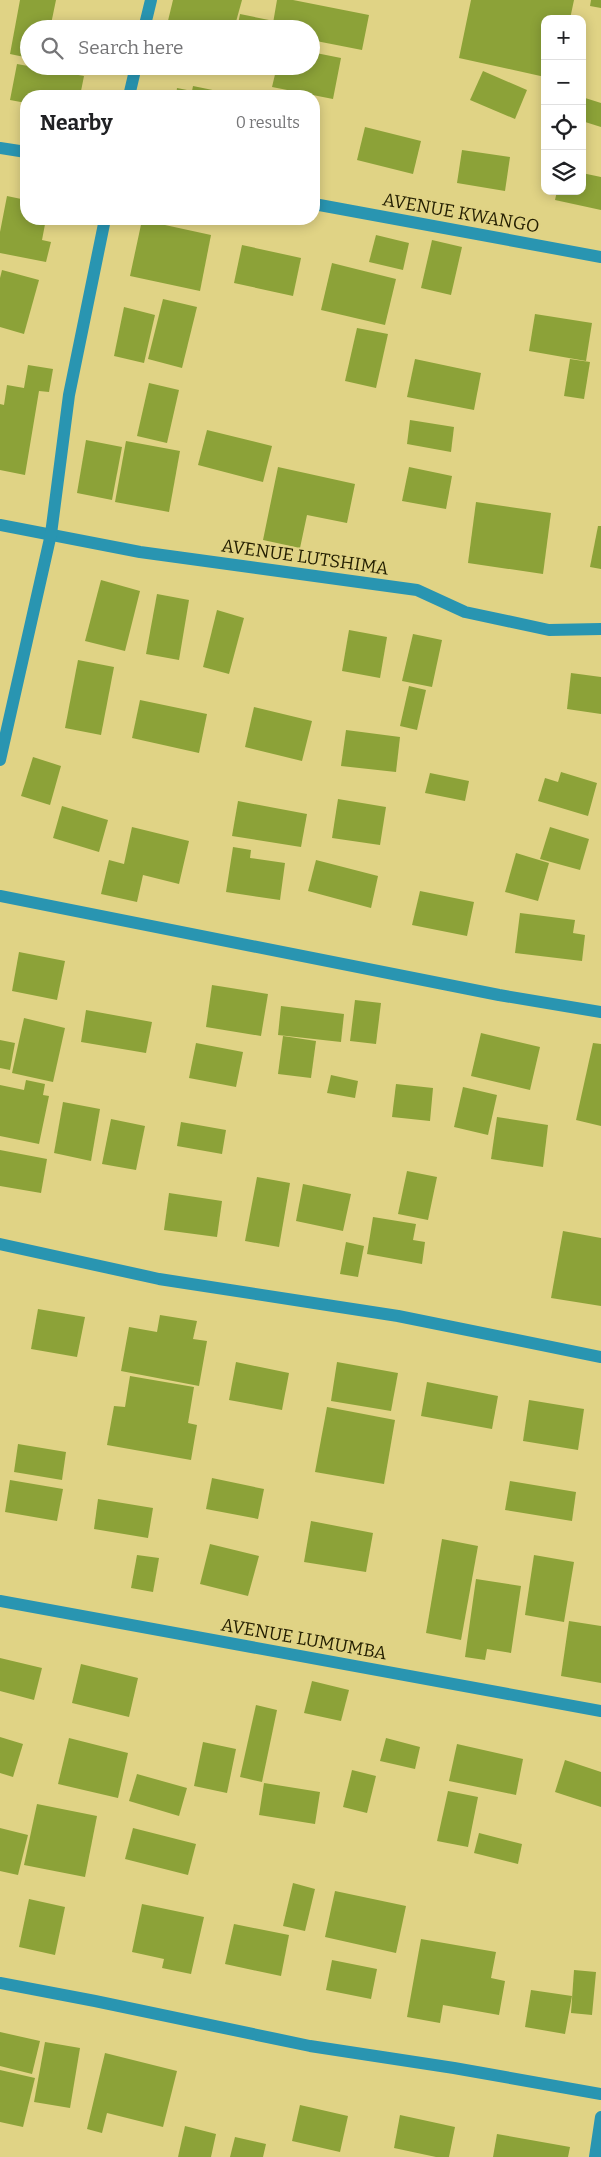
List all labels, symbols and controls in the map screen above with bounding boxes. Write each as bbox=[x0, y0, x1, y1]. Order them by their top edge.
map controls bbox=[541, 15, 586, 195]
button: + bbox=[541, 15, 586, 60]
search box bbox=[20, 20, 320, 75]
icon: search bbox=[38, 34, 66, 62]
text: Search here bbox=[78, 36, 183, 59]
button: − bbox=[541, 60, 586, 105]
button: locate bbox=[541, 105, 586, 150]
text: Nearby bbox=[40, 110, 113, 136]
text: 0 results bbox=[236, 113, 300, 132]
button: layers bbox=[541, 150, 586, 195]
street label: AVENUE KWANGO bbox=[381, 188, 541, 238]
street label: AVENUE LUTSHIMA bbox=[220, 534, 390, 580]
street label: AVENUE LUMUMBA bbox=[219, 1614, 389, 1664]

